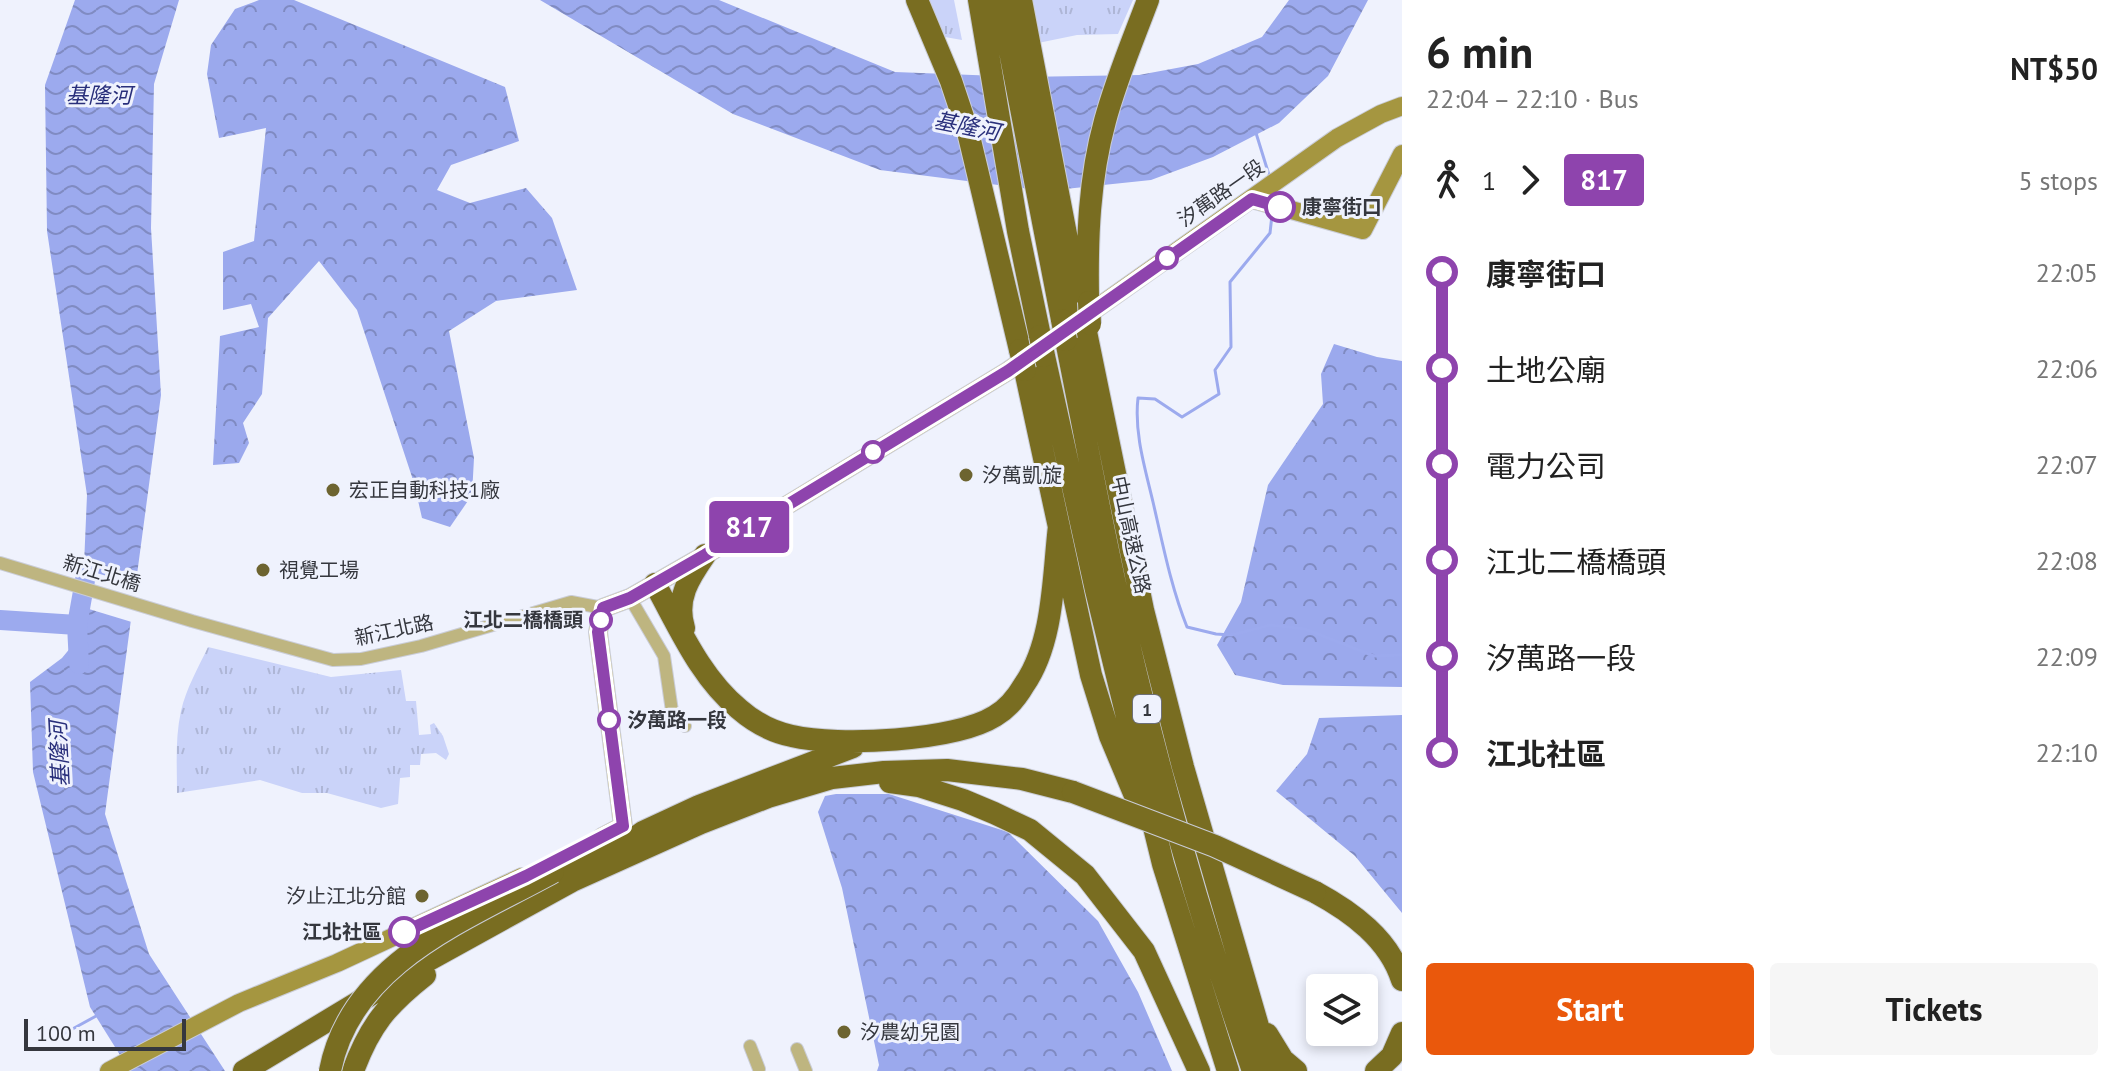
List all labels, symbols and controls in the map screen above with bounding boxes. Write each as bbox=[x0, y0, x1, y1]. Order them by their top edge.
text: 6 min bbox=[1426, 23, 1533, 80]
text: NT$50 bbox=[2010, 49, 2098, 88]
water label: 基隆河 bbox=[66, 81, 136, 109]
text: 22:04 – 22:10 · Bus bbox=[1426, 82, 1639, 115]
water label: 基隆河 bbox=[932, 106, 1006, 147]
street label: 汐萬路一段 bbox=[1173, 154, 1269, 232]
icon: walk bbox=[1426, 158, 1470, 202]
icon: forward bbox=[1508, 158, 1552, 202]
text: 817 bbox=[1580, 161, 1628, 198]
text: 1 bbox=[1482, 164, 1496, 197]
text: 5 stops bbox=[2018, 164, 2098, 197]
marker: 康寧街口 bbox=[1265, 192, 1295, 222]
place label: 康寧街口 bbox=[1302, 194, 1382, 220]
unlabelled marker bbox=[1156, 247, 1178, 269]
text: 康寧街口 bbox=[1486, 254, 1606, 293]
text: 22:05 bbox=[2036, 256, 2098, 289]
text: 土地公廟 bbox=[1486, 350, 1606, 389]
text: 22:06 bbox=[2036, 352, 2098, 385]
unlabelled marker bbox=[862, 441, 884, 463]
text: 電力公司 bbox=[1486, 446, 1606, 485]
text: 22:07 bbox=[2036, 448, 2098, 481]
place label: 汐萬凱旋 bbox=[982, 462, 1062, 488]
marker: 汐萬凱旋 bbox=[957, 466, 975, 484]
street label: 中山高速公路 bbox=[1106, 474, 1156, 596]
place label: 宏正自動科技1廠 bbox=[349, 477, 500, 503]
marker: 宏正自動科技1廠 bbox=[324, 481, 342, 499]
line badge: 817 bbox=[703, 501, 795, 553]
text: 817 bbox=[725, 508, 773, 545]
text: 江北二橋橋頭 bbox=[1486, 542, 1666, 581]
text: 22:08 bbox=[2036, 544, 2098, 577]
street label: 新江北橋 bbox=[60, 549, 144, 597]
place label: 視覺工場 bbox=[279, 557, 359, 583]
marker: 視覺工場 bbox=[254, 561, 272, 579]
place label: 江北二橋橋頭 bbox=[463, 607, 583, 633]
street label: 新江北路 bbox=[352, 609, 436, 651]
marker: 江北二橋橋頭 bbox=[590, 609, 612, 631]
text: 汐萬路一段 bbox=[1486, 638, 1636, 677]
text: 22:09 bbox=[2036, 640, 2098, 673]
road number: 1 bbox=[1133, 695, 1161, 723]
place label: 汐萬路一段 bbox=[627, 707, 727, 733]
marker: 汐萬路一段 bbox=[598, 709, 620, 731]
water label: 基隆河 bbox=[43, 716, 75, 788]
text: 江北社區 bbox=[1486, 734, 1606, 773]
text: 22:10 bbox=[2036, 736, 2098, 769]
place label: 汐止江北分館 bbox=[286, 883, 406, 909]
marker: 汐止江北分館 bbox=[413, 887, 431, 905]
marker: 江北社區 bbox=[389, 917, 419, 947]
place label: 江北社區 bbox=[302, 919, 382, 945]
button: Start bbox=[1426, 963, 1754, 1055]
button: Tickets bbox=[1770, 963, 2098, 1055]
map controls bbox=[1306, 974, 1378, 1046]
button: layers bbox=[1306, 974, 1378, 1046]
scale bar bbox=[24, 1015, 186, 1051]
text: 100 m bbox=[36, 1019, 96, 1047]
place label: 汐農幼兒園 bbox=[860, 1019, 960, 1045]
marker: 汐農幼兒園 bbox=[835, 1023, 853, 1041]

